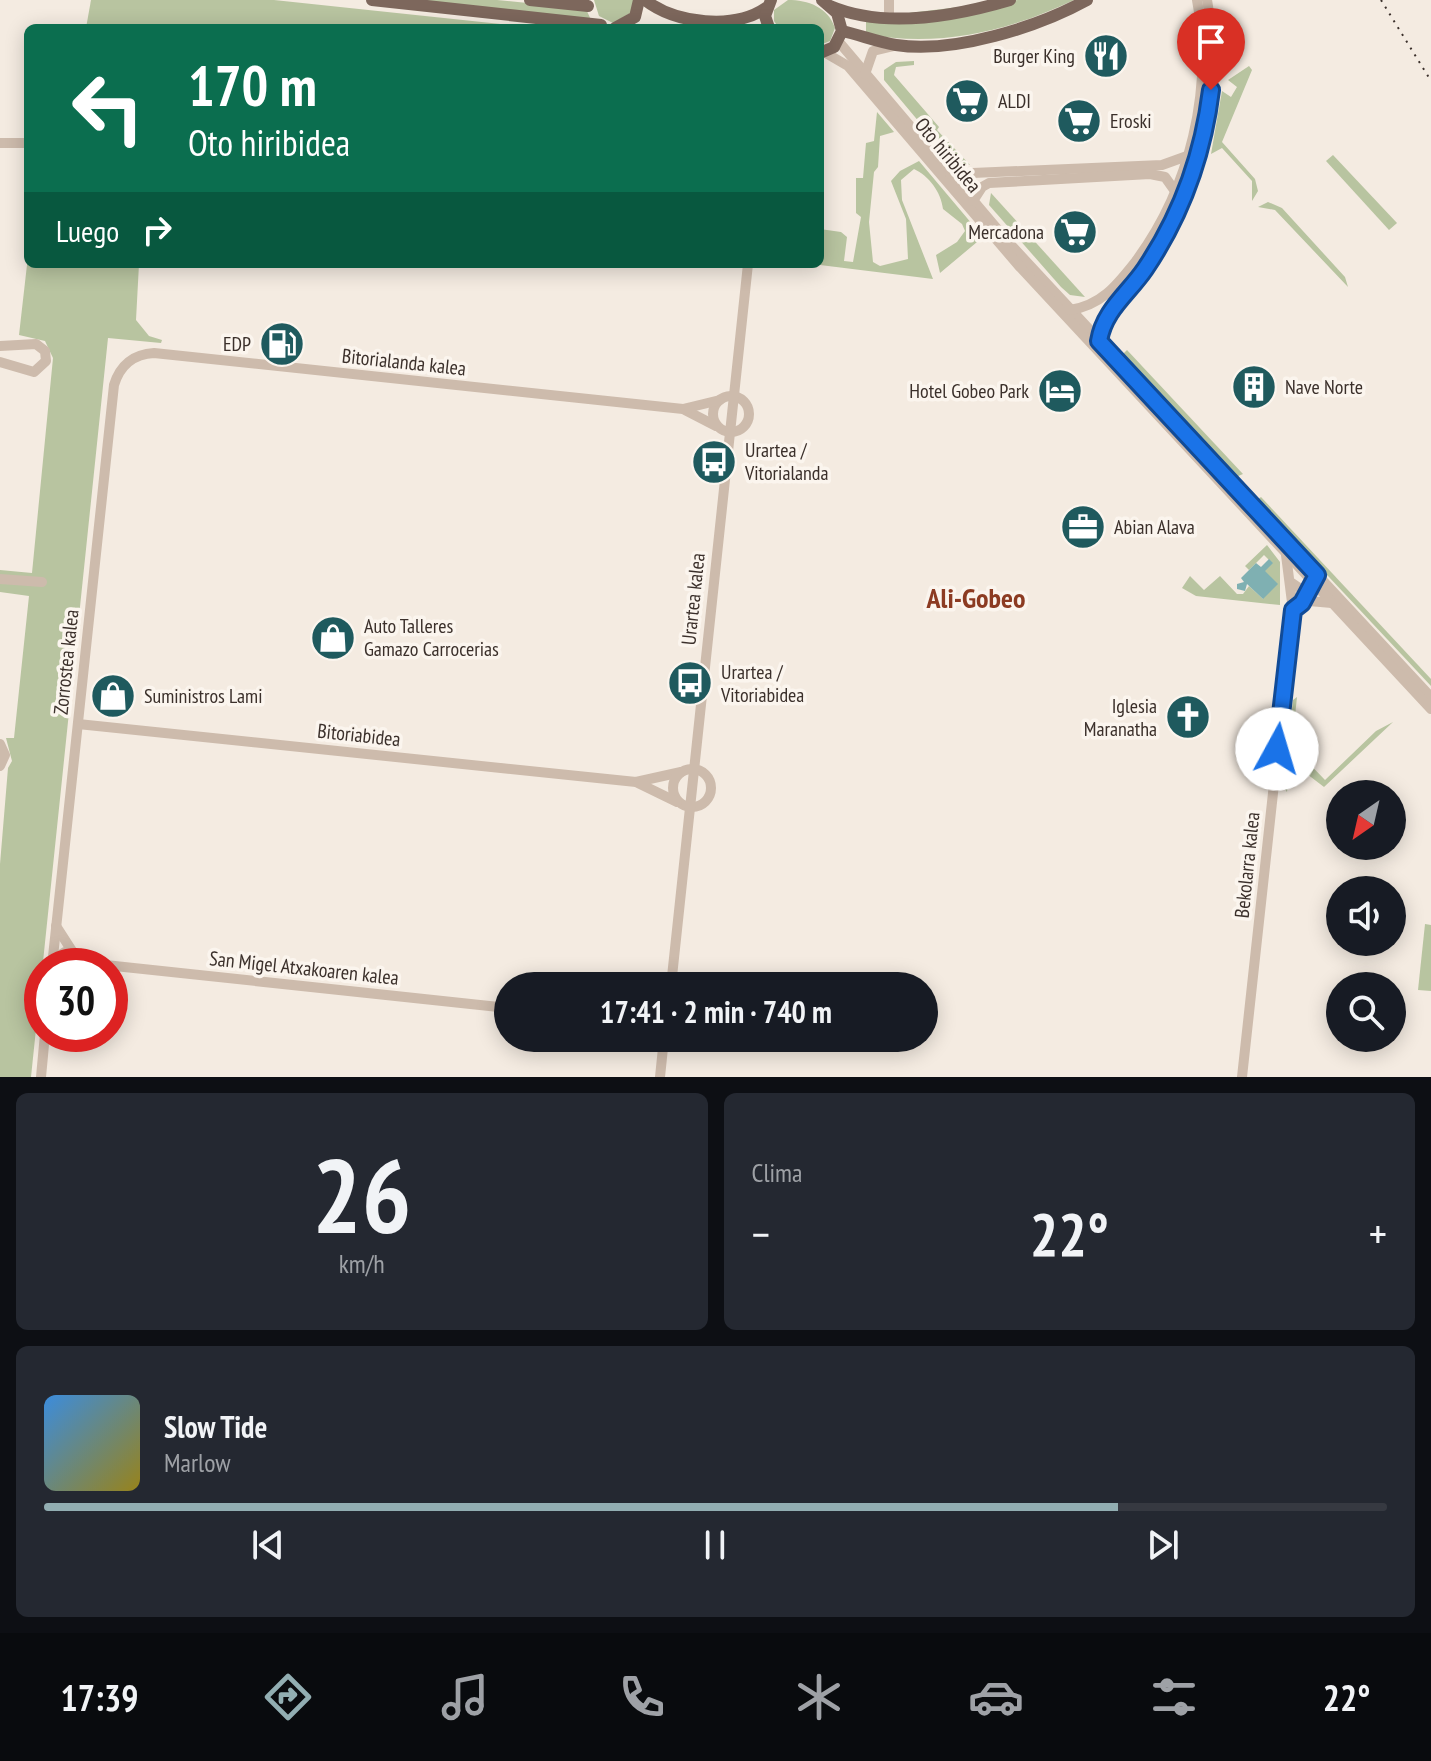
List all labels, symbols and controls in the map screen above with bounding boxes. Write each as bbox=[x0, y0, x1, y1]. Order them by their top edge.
pin bbox=[1177, 8, 1245, 90]
icon: arrive bbox=[1189, 20, 1233, 64]
restaurant icon: Burger King bbox=[1082, 32, 1130, 80]
place label: Burger King bbox=[993, 43, 1075, 69]
text: 170 m bbox=[188, 49, 317, 121]
icon: left bbox=[56, 56, 160, 160]
supermarket icon: ALDI bbox=[943, 77, 991, 125]
place label: ALDI bbox=[998, 88, 1031, 114]
supermarket icon: Eroski bbox=[1055, 97, 1103, 145]
place label: Eroski bbox=[1110, 108, 1152, 134]
street label: Oto hiribidea bbox=[909, 112, 987, 198]
text: Oto hiribidea bbox=[188, 119, 350, 166]
icon: right bbox=[135, 208, 179, 252]
supermarket icon: Mercadona bbox=[1051, 208, 1099, 256]
text: Luego bbox=[56, 211, 119, 250]
place label: Mercadona bbox=[968, 219, 1044, 245]
fuel station icon: EDP bbox=[258, 320, 306, 368]
place label: EDP bbox=[223, 331, 251, 357]
street label: Bitorialanda kalea bbox=[341, 343, 467, 381]
building icon: Nave Norte bbox=[1230, 363, 1278, 411]
hotel icon: Hotel Gobeo Park bbox=[1036, 367, 1084, 415]
place label: Nave Norte bbox=[1285, 374, 1363, 400]
place label: Hotel Gobeo Park bbox=[909, 378, 1029, 404]
place label: Urartea / Vitorialanda bbox=[744, 437, 829, 486]
bus stop icon: Urartea / Vitorialanda bbox=[690, 438, 738, 486]
office icon: Abian Alava bbox=[1059, 503, 1107, 551]
place label: Abian Alava bbox=[1114, 514, 1195, 540]
street label: Urartea kalea bbox=[675, 552, 711, 646]
district label: Ali-Gobeo bbox=[926, 579, 1025, 616]
street label: Zorrostea kalea bbox=[48, 608, 84, 716]
place label: Auto Talleres Gamazo Carrocerias bbox=[364, 613, 499, 662]
shop icon: Auto Talleres Gamazo Carrocerias bbox=[309, 614, 357, 662]
bus stop icon: Urartea / Vitoriabidea bbox=[666, 659, 714, 707]
place label: Urartea / Vitoriabidea bbox=[720, 659, 804, 708]
shop icon: Suministros Lami bbox=[89, 672, 137, 720]
place label: Suministros Lami bbox=[144, 683, 262, 709]
place label: Iglesia Maranatha bbox=[1084, 693, 1157, 742]
church icon: Iglesia Maranatha bbox=[1164, 693, 1212, 741]
position arrow bbox=[1235, 707, 1319, 791]
street label: Bitoriabidea bbox=[316, 718, 402, 752]
north arrow bbox=[1326, 780, 1406, 860]
map controls bbox=[1326, 780, 1406, 1052]
street label: Bekolarra kalea bbox=[1229, 811, 1265, 919]
button: sound bbox=[1326, 876, 1406, 956]
street label: San Migel Atxakoaren kalea bbox=[208, 945, 400, 991]
speed limit sign: 30 bbox=[24, 948, 128, 1052]
button: search bbox=[1326, 972, 1406, 1052]
text: 17:41 · 2 min · 740 m bbox=[600, 992, 832, 1031]
text: 26 bbox=[312, 1127, 411, 1262]
text: Clima bbox=[752, 1156, 802, 1189]
text: 22° bbox=[1030, 1195, 1109, 1273]
text: − bbox=[752, 1205, 770, 1262]
text: + bbox=[1369, 1205, 1387, 1262]
text: km/h bbox=[339, 1247, 385, 1280]
text: Slow Tide bbox=[164, 1407, 267, 1446]
text: Marlow bbox=[164, 1446, 230, 1479]
icon: previous bbox=[246, 1523, 290, 1567]
icon: pause bbox=[693, 1523, 737, 1567]
icon: next bbox=[1141, 1523, 1185, 1567]
icon: directions bbox=[260, 1669, 316, 1725]
icon: music bbox=[437, 1669, 493, 1725]
icon: phone bbox=[614, 1669, 670, 1725]
icon: climate bbox=[791, 1669, 847, 1725]
icon: car bbox=[968, 1669, 1024, 1725]
icon: filters bbox=[1146, 1669, 1202, 1725]
text: 17:39 bbox=[61, 1674, 138, 1721]
text: 22° bbox=[1323, 1674, 1370, 1721]

